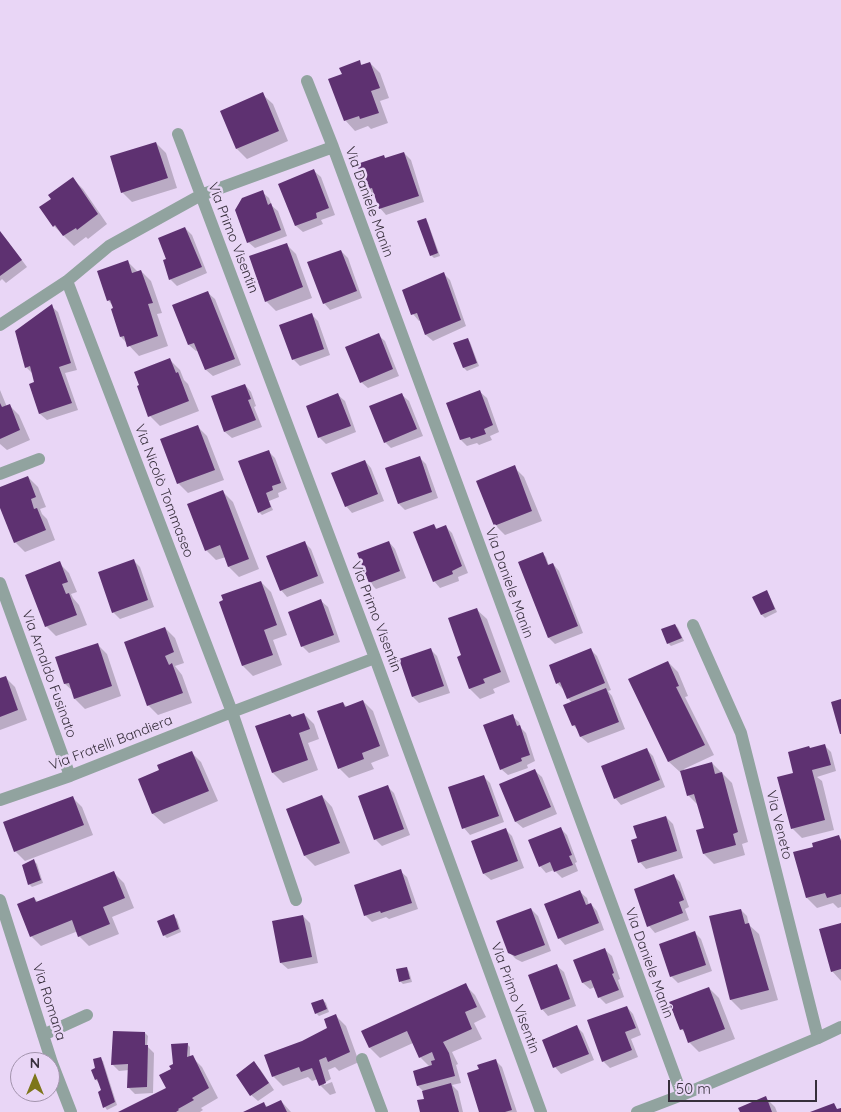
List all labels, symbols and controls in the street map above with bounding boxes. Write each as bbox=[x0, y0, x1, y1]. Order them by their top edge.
street label: Via Daniele Manin bbox=[341, 145, 397, 259]
street label: Via Primo Visentin bbox=[204, 180, 262, 296]
street label: Via Nicolò Tommaseo bbox=[131, 422, 197, 560]
street label: Via Daniele Manin bbox=[481, 526, 537, 640]
street label: Via Primo Visentin bbox=[347, 559, 405, 675]
street label: Via Arnaldo Fusinato bbox=[18, 608, 80, 740]
street label: Via Fratelli Bandiera bbox=[47, 712, 175, 774]
street label: Via Veneto bbox=[762, 789, 796, 861]
street label: Via Daniele Manin bbox=[621, 906, 677, 1020]
street label: Via Primo Visentin bbox=[487, 940, 543, 1056]
street label: Via Romana bbox=[29, 961, 69, 1043]
north arrow bbox=[10, 1052, 60, 1102]
text: N bbox=[30, 1054, 40, 1072]
scale bar bbox=[671, 1070, 820, 1102]
text: 50 m bbox=[676, 1079, 711, 1098]

